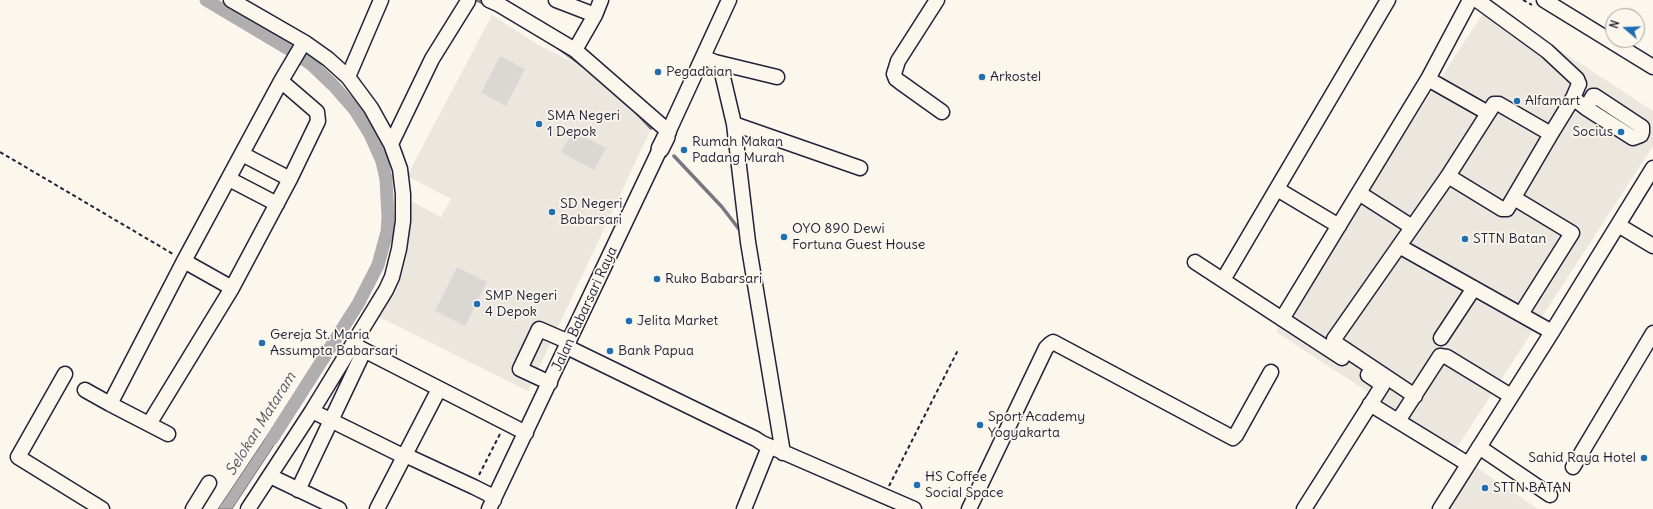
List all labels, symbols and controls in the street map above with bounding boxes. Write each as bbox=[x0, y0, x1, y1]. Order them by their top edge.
north arrow bbox=[1605, 8, 1645, 48]
text: N bbox=[1607, 19, 1622, 30]
place label: Pegadaian bbox=[666, 64, 733, 80]
marker: Pegadaian bbox=[653, 67, 663, 77]
place label: Arkostel bbox=[990, 69, 1041, 85]
marker: Arkostel bbox=[977, 72, 987, 82]
place label: Alfamart bbox=[1525, 93, 1580, 109]
marker: Alfamart bbox=[1512, 96, 1522, 106]
place label: SMA Negeri 1 Depok bbox=[547, 108, 620, 140]
marker: SMA Negeri 1 Depok bbox=[534, 119, 544, 129]
place label: Socius bbox=[1573, 124, 1613, 140]
marker: Socius bbox=[1616, 127, 1626, 137]
place label: Rumah Makan Padang Murah bbox=[692, 134, 785, 166]
marker: Rumah Makan Padang Murah bbox=[679, 145, 689, 155]
place label: SD Negeri Babarsari bbox=[560, 196, 622, 228]
marker: SD Negeri Babarsari bbox=[547, 207, 557, 217]
place label: OYO 890 Dewi Fortuna Guest House bbox=[792, 221, 925, 254]
place label: STTN Batan bbox=[1473, 231, 1546, 247]
marker: OYO 890 Dewi Fortuna Guest House bbox=[779, 232, 789, 242]
marker: STTN Batan bbox=[1460, 234, 1470, 244]
street label: Jalan Babarsari Raya bbox=[549, 244, 621, 374]
place label: Ruko Babarsari bbox=[665, 271, 762, 287]
marker: Ruko Babarsari bbox=[652, 274, 662, 284]
place label: SMP Negeri 4 Depok bbox=[485, 288, 557, 320]
marker: SMP Negeri 4 Depok bbox=[472, 299, 482, 309]
place label: Jelita Market bbox=[637, 313, 718, 329]
marker: Jelita Market bbox=[624, 316, 634, 326]
place label: Gereja St. Maria Assumpta Babarsari bbox=[270, 327, 398, 360]
marker: Gereja St. Maria Assumpta Babarsari bbox=[257, 338, 267, 348]
place label: Bank Papua bbox=[618, 343, 694, 359]
marker: Bank Papua bbox=[605, 346, 615, 356]
water label: Selokan Mataram bbox=[222, 369, 300, 479]
place label: Sport Academy Yogyakarta bbox=[988, 409, 1085, 442]
marker: Sport Academy Yogyakarta bbox=[975, 420, 985, 430]
place label: Sahid Raya Hotel bbox=[1528, 450, 1636, 466]
marker: Sahid Raya Hotel bbox=[1639, 453, 1649, 463]
place label: HS Coffee Social Space bbox=[925, 469, 1003, 502]
marker: HS Coffee Social Space bbox=[912, 480, 922, 490]
place label: STTN BATAN bbox=[1493, 480, 1571, 496]
marker: STTN BATAN bbox=[1480, 483, 1490, 493]

